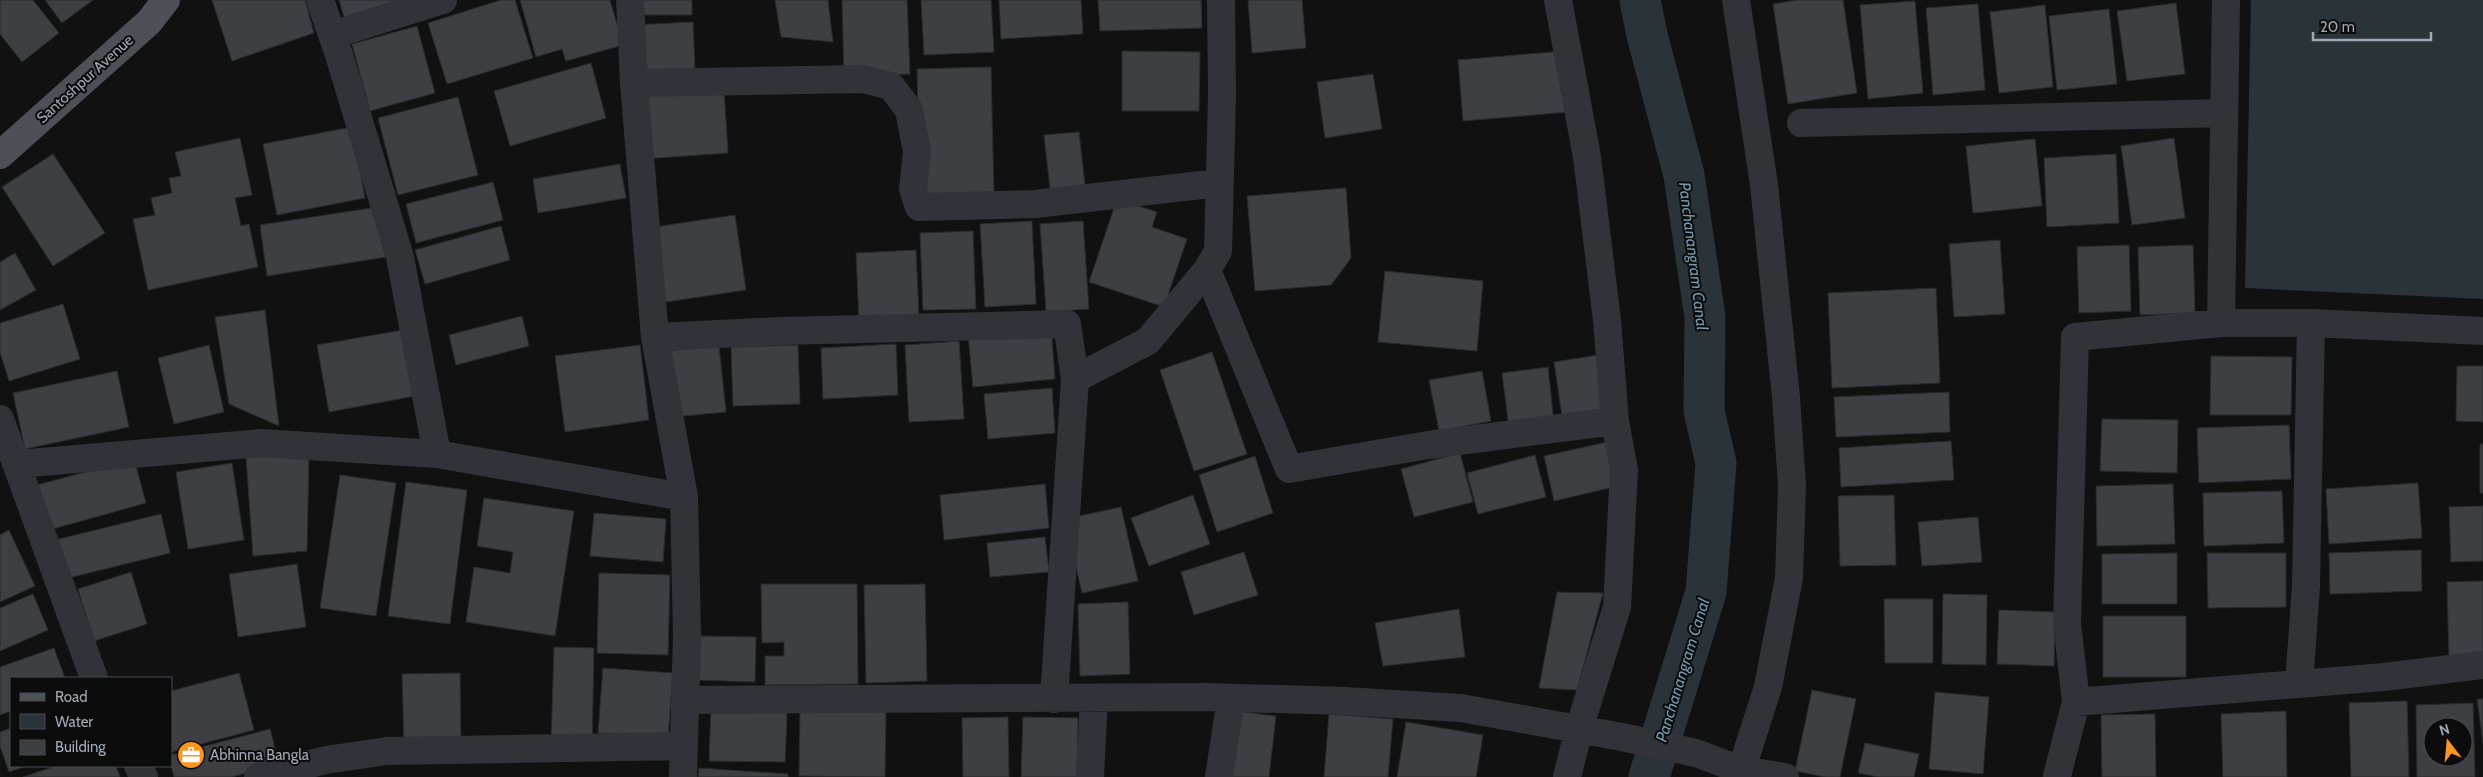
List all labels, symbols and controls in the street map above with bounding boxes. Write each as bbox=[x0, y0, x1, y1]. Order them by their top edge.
scale bar bbox=[2313, 10, 2430, 42]
text: 20 m bbox=[2320, 18, 2355, 36]
street label: Santoshpur Avenue bbox=[33, 31, 137, 127]
water label: Panchanangram Canal bbox=[1675, 181, 1712, 331]
water label: Panchanangram Canal bbox=[1652, 596, 1713, 744]
legend bbox=[10, 677, 172, 767]
text: Road bbox=[55, 688, 88, 706]
text: Water bbox=[55, 713, 93, 731]
north arrow bbox=[2423, 717, 2473, 767]
text: N bbox=[2437, 719, 2452, 740]
text: Building bbox=[55, 738, 106, 756]
office icon: Abhinna Bangla bbox=[176, 740, 206, 770]
place label: Abhinna Bangla bbox=[210, 746, 310, 764]

